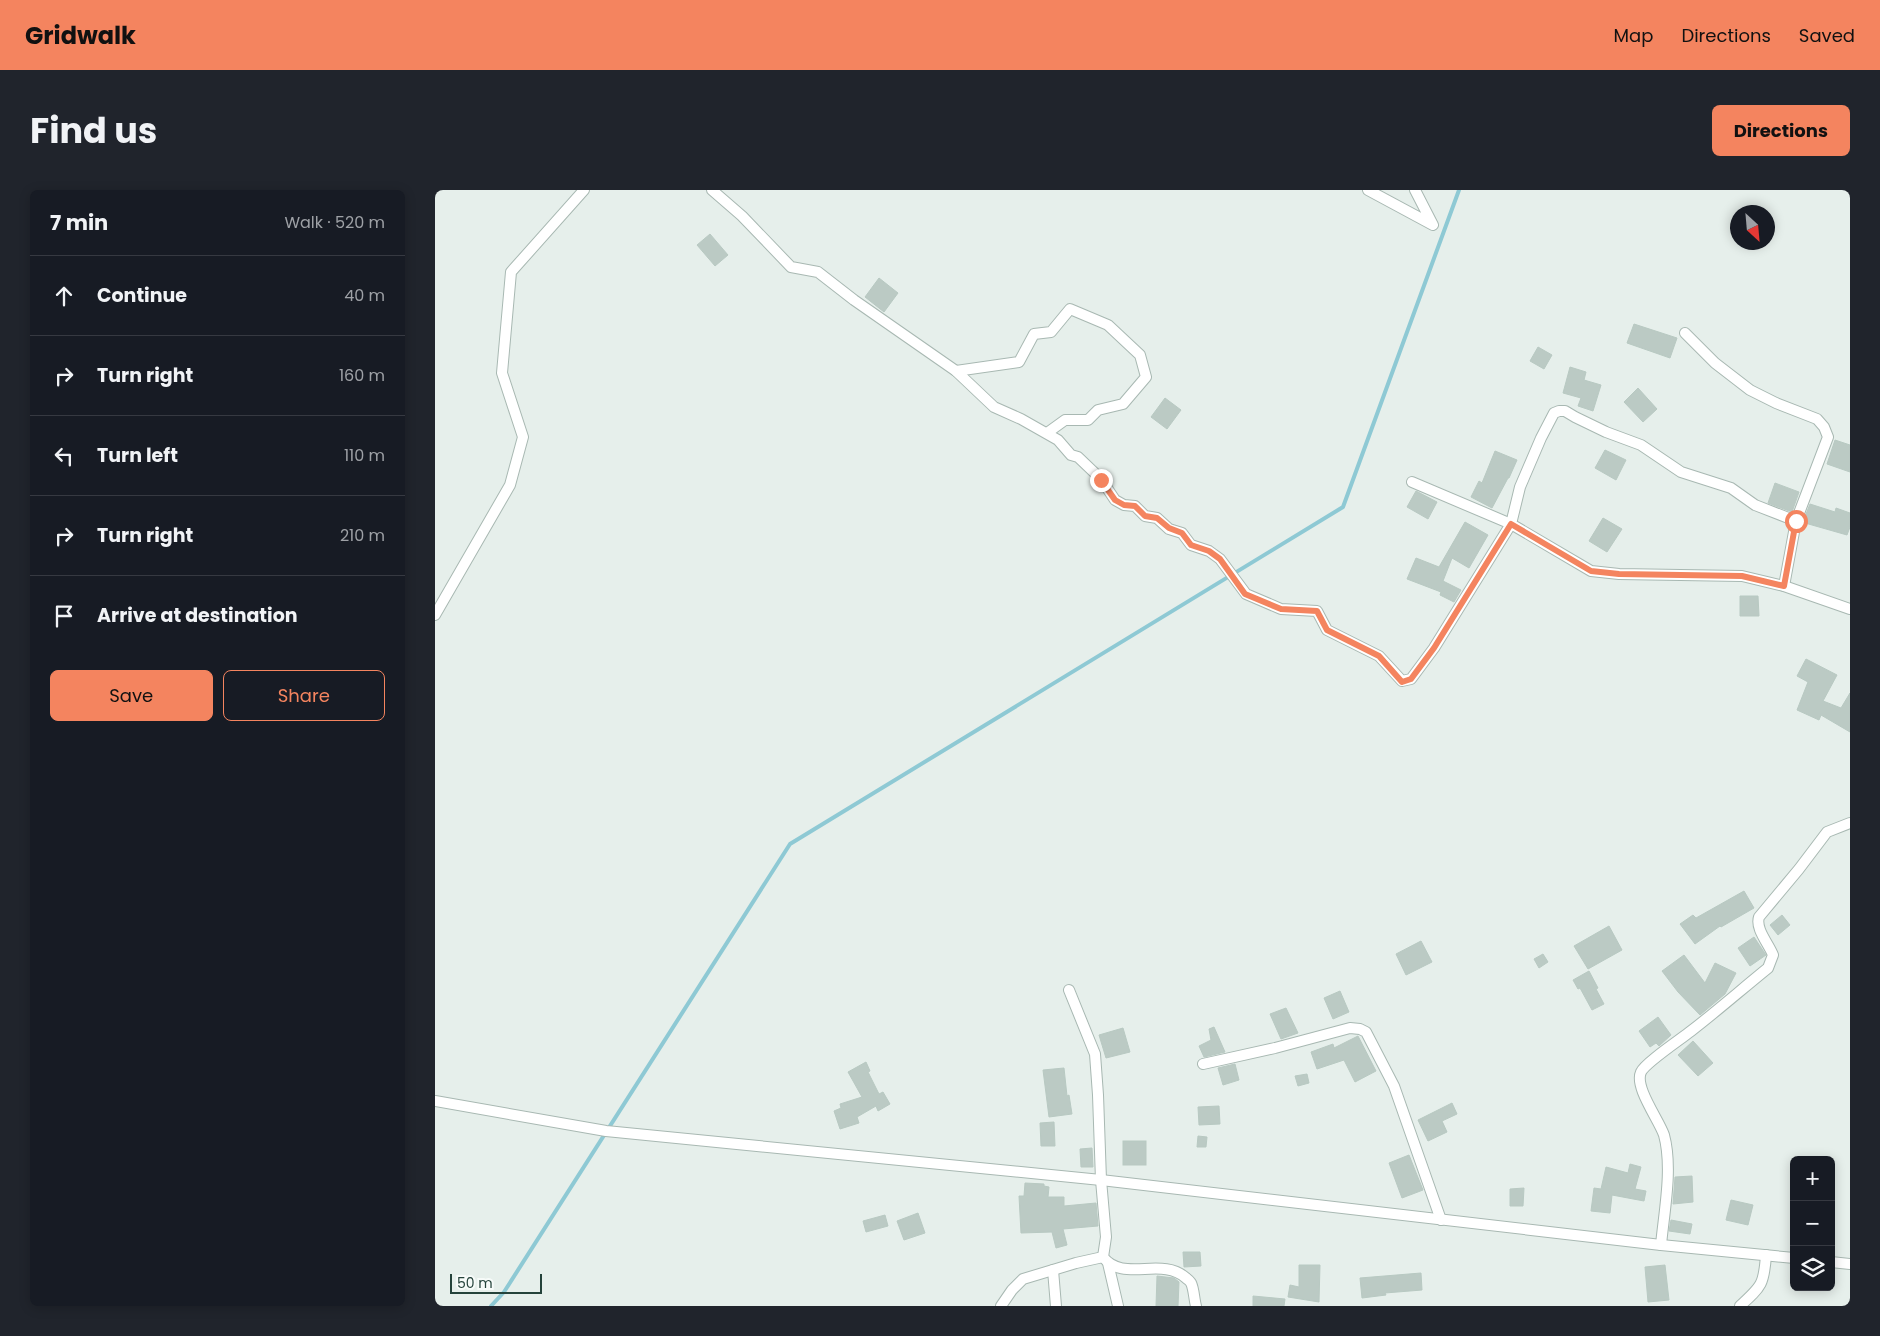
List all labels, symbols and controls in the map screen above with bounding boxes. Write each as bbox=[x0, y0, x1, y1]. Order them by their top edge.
text: Gridwalk bbox=[25, 19, 136, 52]
text: Map bbox=[1614, 23, 1653, 48]
text: Directions bbox=[1681, 23, 1771, 48]
text: Saved bbox=[1799, 23, 1855, 48]
button: Directions bbox=[1712, 105, 1850, 156]
text: Find us bbox=[30, 106, 157, 155]
north arrow bbox=[1730, 205, 1775, 250]
text: 7 min bbox=[50, 208, 108, 237]
text: Walk · 520 m bbox=[284, 211, 385, 234]
icon: ahead bbox=[50, 282, 78, 310]
text: Continue bbox=[97, 282, 187, 309]
text: 40 m bbox=[344, 284, 385, 307]
icon: right bbox=[50, 362, 78, 390]
text: Turn right bbox=[97, 362, 193, 389]
text: 160 m bbox=[339, 364, 385, 387]
icon: left bbox=[50, 442, 78, 470]
text: Turn left bbox=[97, 442, 178, 469]
text: 110 m bbox=[344, 444, 385, 467]
route end bbox=[1090, 469, 1113, 492]
route start bbox=[1785, 510, 1808, 533]
icon: right bbox=[50, 522, 78, 550]
text: Turn right bbox=[97, 522, 193, 549]
text: 210 m bbox=[340, 524, 385, 547]
icon: arrive bbox=[50, 602, 78, 630]
text: Arrive at destination bbox=[97, 602, 298, 629]
button: Save bbox=[50, 670, 213, 721]
button: Share bbox=[223, 670, 385, 721]
map controls bbox=[1790, 1156, 1835, 1291]
button: + bbox=[1790, 1156, 1835, 1201]
button: − bbox=[1790, 1201, 1835, 1246]
button: layers bbox=[1790, 1246, 1835, 1291]
scale bar bbox=[450, 1271, 543, 1294]
text: 50 m bbox=[457, 1273, 493, 1293]

